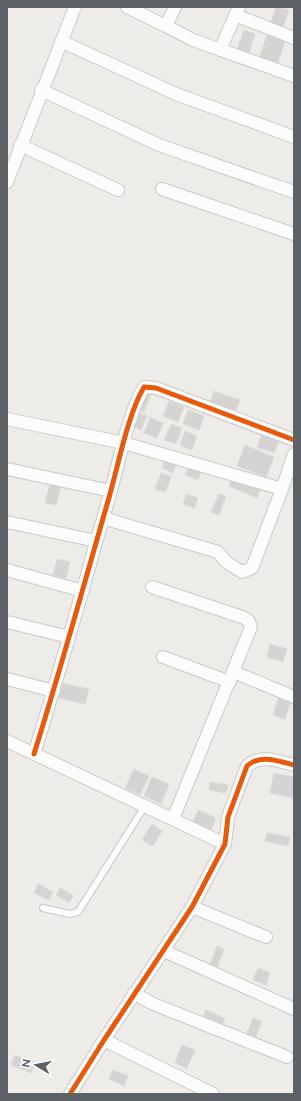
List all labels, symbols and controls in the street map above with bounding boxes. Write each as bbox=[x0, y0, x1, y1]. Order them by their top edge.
north arrow bbox=[16, 1045, 56, 1085]
text: N bbox=[20, 1058, 34, 1069]

